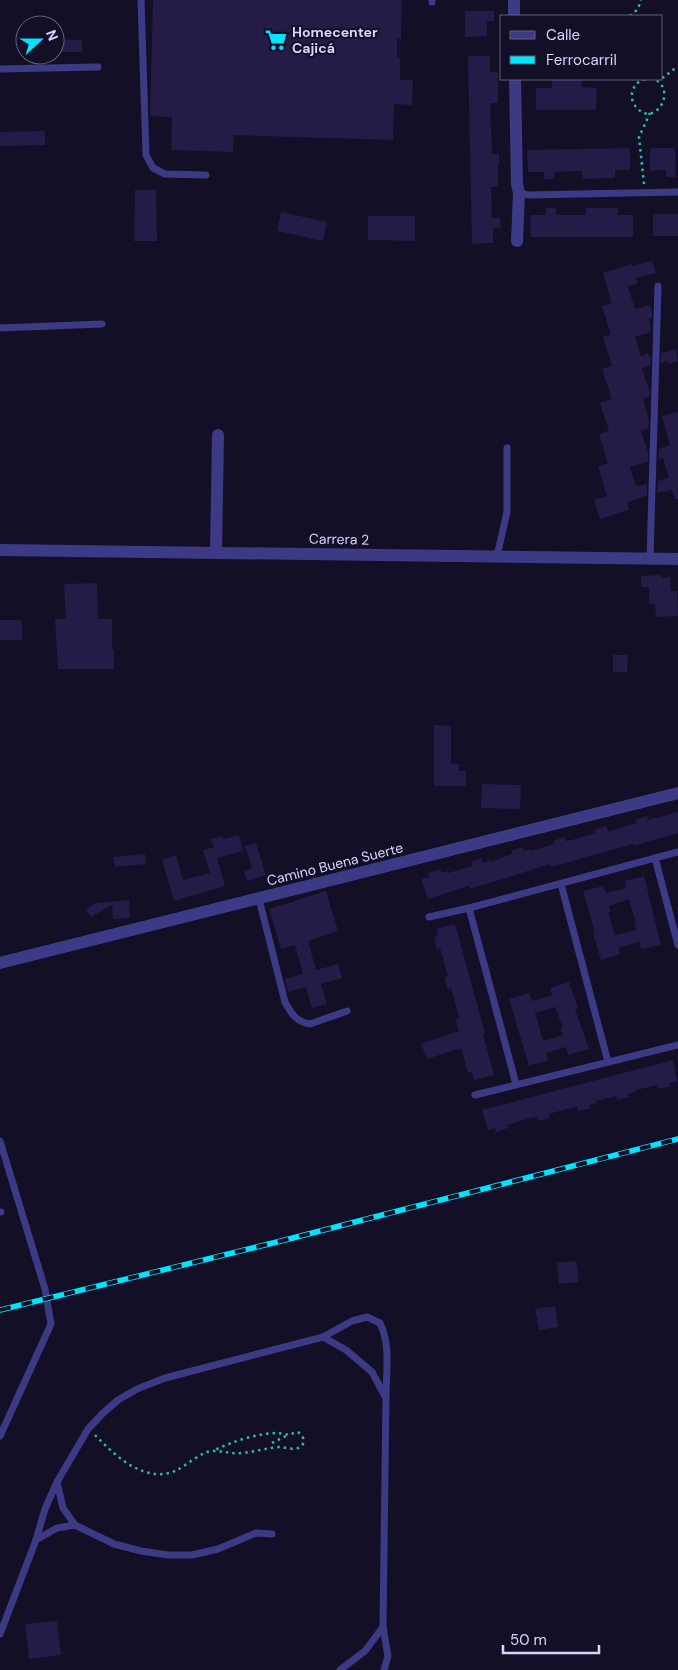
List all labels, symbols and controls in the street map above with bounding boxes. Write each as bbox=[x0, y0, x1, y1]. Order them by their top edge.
north arrow bbox=[15, 15, 65, 65]
legend bbox=[500, 15, 663, 80]
place label: Homecenter Cajicá bbox=[292, 23, 378, 57]
text: Calle bbox=[546, 25, 580, 45]
text: N bbox=[42, 27, 62, 43]
supermarket icon: Homecenter Cajicá bbox=[263, 27, 289, 53]
text: Ferrocarril bbox=[546, 50, 617, 70]
street label: Carrera 2 bbox=[309, 529, 369, 549]
street label: Camino Buena Suerte bbox=[265, 838, 405, 890]
scale bar bbox=[503, 1622, 599, 1654]
text: 50 m bbox=[510, 1630, 547, 1650]

